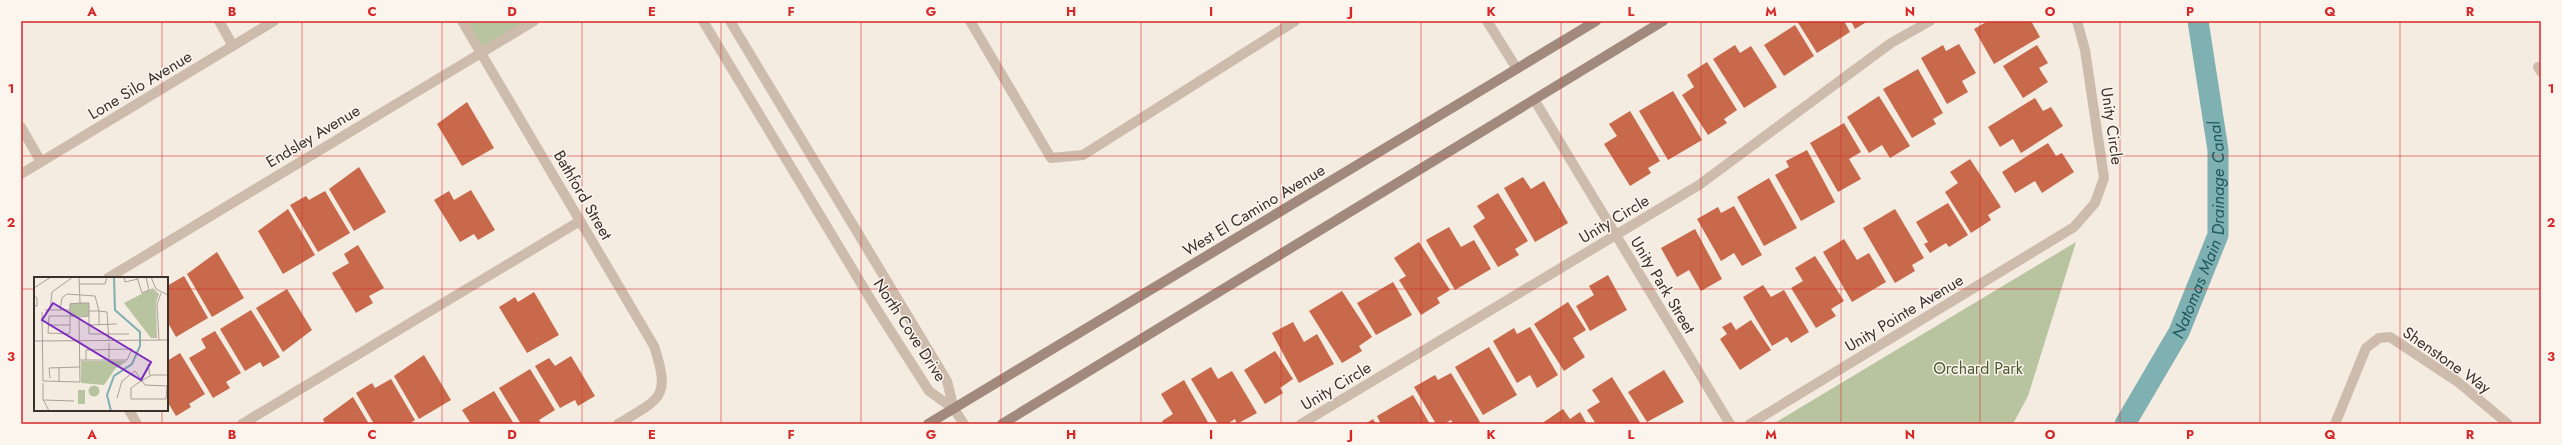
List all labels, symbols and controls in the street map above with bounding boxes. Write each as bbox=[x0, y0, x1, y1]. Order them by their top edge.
text: A bbox=[86, 2, 97, 21]
text: B bbox=[228, 2, 237, 21]
text: C bbox=[367, 2, 377, 21]
text: D bbox=[507, 2, 517, 21]
text: E bbox=[648, 2, 656, 21]
text: F bbox=[787, 2, 795, 21]
text: G bbox=[926, 2, 937, 21]
text: H bbox=[1066, 2, 1076, 21]
text: I bbox=[1209, 2, 1213, 21]
text: J bbox=[1346, 2, 1353, 21]
text: K bbox=[1486, 2, 1496, 21]
text: L bbox=[1628, 2, 1635, 21]
text: M bbox=[1765, 2, 1777, 21]
text: N bbox=[1905, 2, 1915, 21]
text: O bbox=[2045, 2, 2056, 21]
text: P bbox=[2186, 2, 2194, 21]
text: Q bbox=[2324, 2, 2336, 21]
text: R bbox=[2466, 2, 2475, 21]
street label: Lone Silo Avenue bbox=[84, 45, 196, 125]
text: 1 bbox=[8, 79, 14, 98]
text: 1 bbox=[2548, 79, 2554, 98]
street label: Unity Circle bbox=[2095, 86, 2129, 166]
street label: Endsley Avenue bbox=[262, 99, 364, 173]
water label: Natomas Main Drainage Canal bbox=[2166, 118, 2230, 342]
street label: Bathford Street bbox=[548, 146, 618, 244]
street label: West El Camino Avenue bbox=[1179, 158, 1329, 262]
street label: Unity Circle bbox=[1575, 189, 1653, 249]
text: 2 bbox=[7, 213, 15, 232]
text: 2 bbox=[2547, 213, 2555, 232]
street label: Unity Park Street bbox=[1625, 232, 1701, 338]
street label: Unity Pointe Avenue bbox=[1840, 268, 1968, 358]
street label: North Cove Drive bbox=[868, 274, 952, 386]
inset map bbox=[34, 277, 168, 411]
street label: Shenstone Way bbox=[2398, 321, 2497, 400]
text: 3 bbox=[7, 347, 15, 366]
text: 3 bbox=[2547, 347, 2555, 366]
street label: Unity Circle bbox=[1297, 356, 1375, 416]
park label: Orchard Park bbox=[1933, 357, 2024, 380]
text: A bbox=[86, 425, 97, 444]
text: B bbox=[228, 425, 237, 444]
text: C bbox=[367, 425, 377, 444]
text: D bbox=[507, 425, 517, 444]
text: E bbox=[648, 425, 656, 444]
text: F bbox=[787, 425, 795, 444]
text: G bbox=[926, 425, 937, 444]
text: H bbox=[1066, 425, 1076, 444]
text: I bbox=[1209, 425, 1213, 444]
text: J bbox=[1346, 425, 1353, 444]
text: K bbox=[1486, 425, 1496, 444]
text: L bbox=[1628, 425, 1635, 444]
text: M bbox=[1765, 425, 1777, 444]
text: N bbox=[1905, 425, 1915, 444]
text: O bbox=[2045, 425, 2056, 444]
text: P bbox=[2186, 425, 2194, 444]
text: Q bbox=[2324, 425, 2336, 444]
text: R bbox=[2466, 425, 2475, 444]

